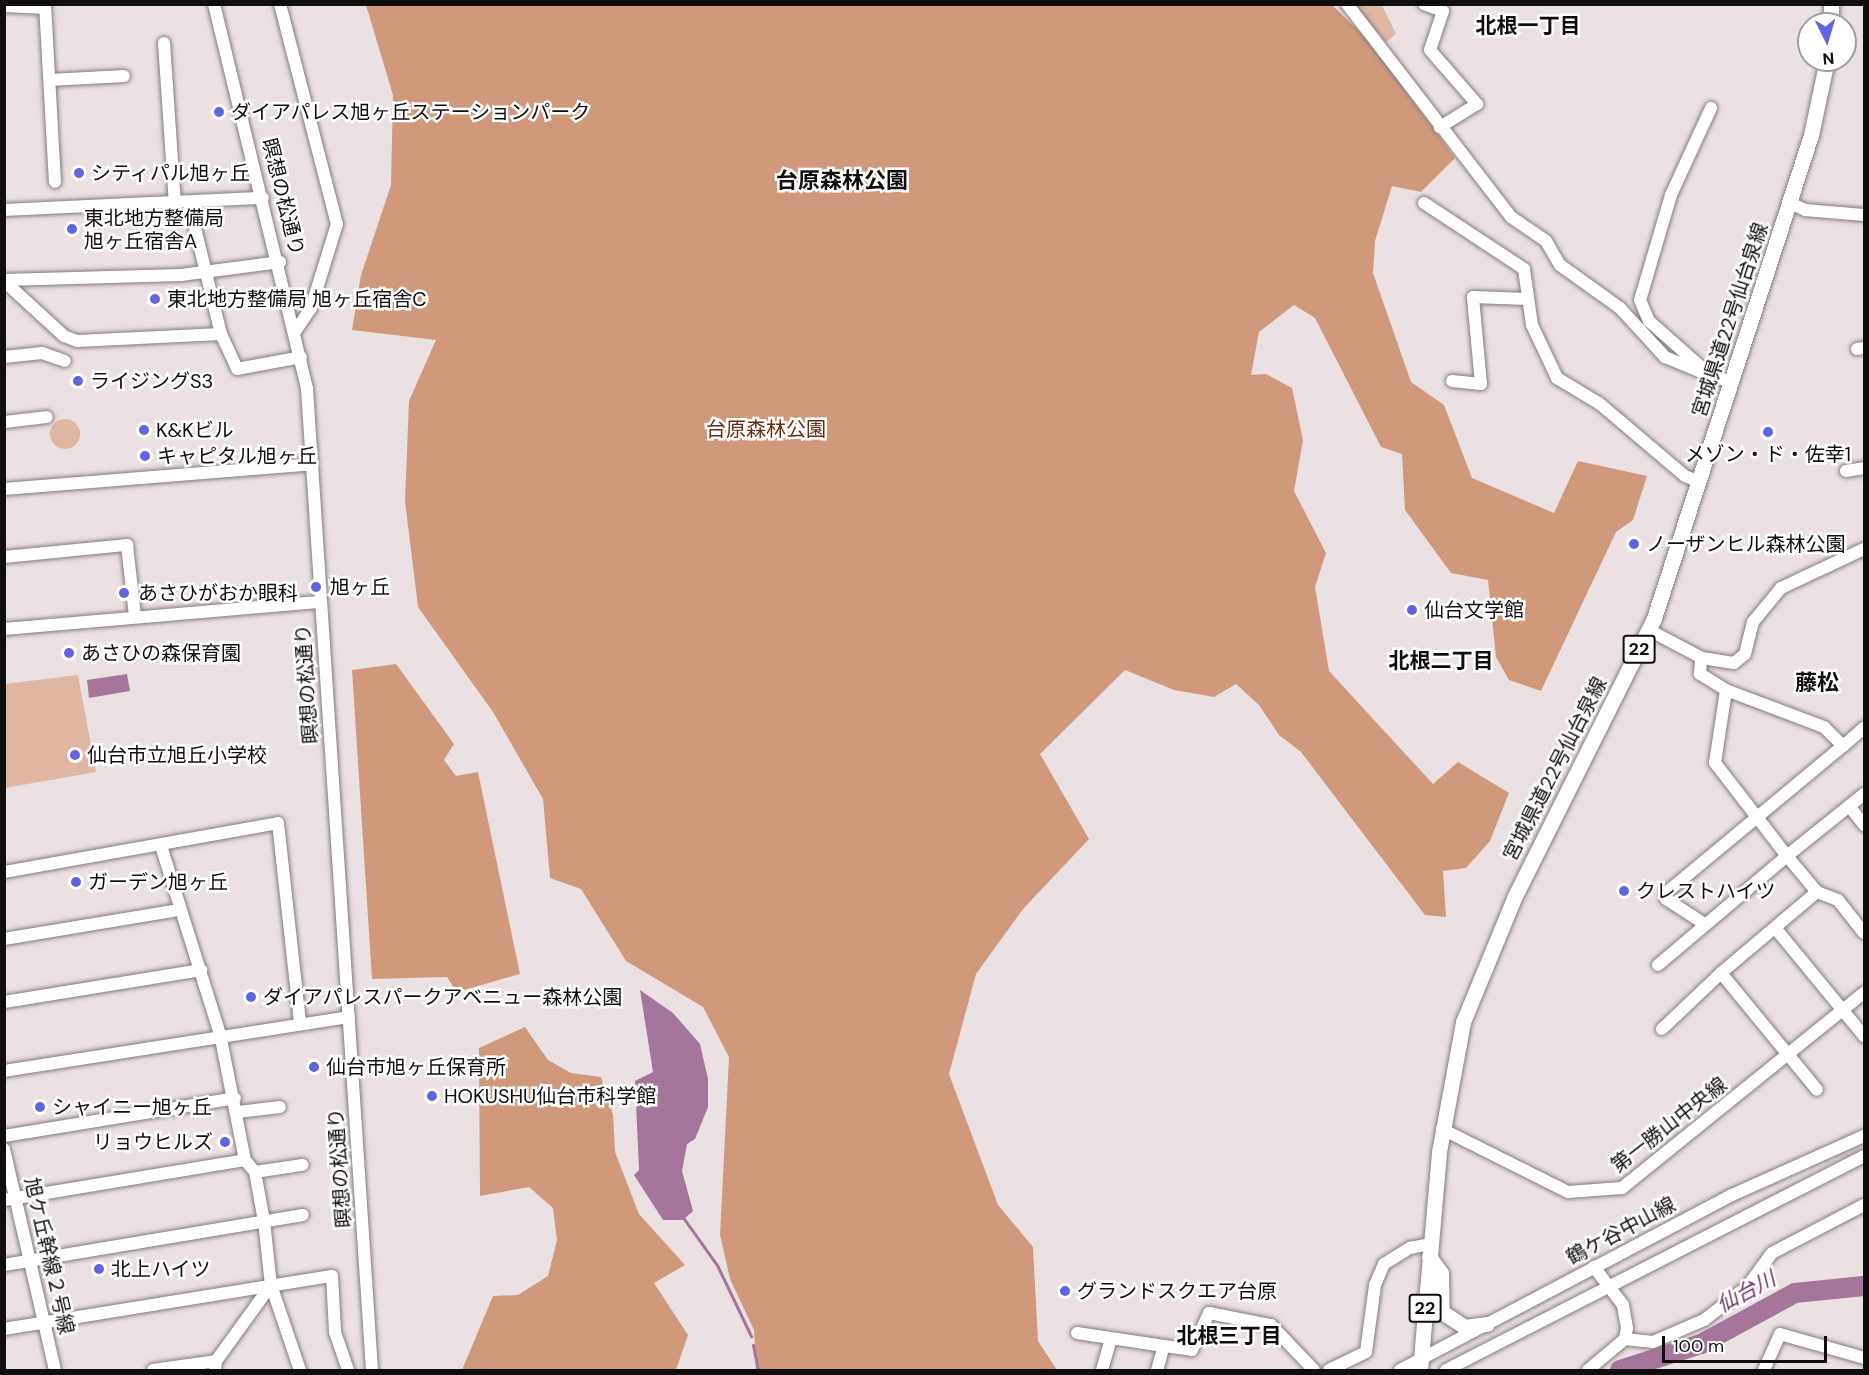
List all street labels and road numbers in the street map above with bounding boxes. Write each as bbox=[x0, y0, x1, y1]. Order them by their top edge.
street label: 瞑想の松通り bbox=[257, 136, 309, 258]
street label: 宮城県道22号仙台泉線 bbox=[1687, 220, 1773, 420]
street label: 瞑想の松通り bbox=[291, 623, 323, 745]
road number: 22 bbox=[1622, 634, 1656, 664]
street label: 宮城県道22号仙台泉線 bbox=[1498, 673, 1612, 865]
street label: 第一勝山中央線 bbox=[1606, 1072, 1732, 1178]
street label: 瞑想の松通り bbox=[324, 1107, 356, 1229]
street label: 旭ケ丘幹線２号線 bbox=[19, 1175, 79, 1337]
street label: 鶴ケ谷中山線 bbox=[1562, 1192, 1680, 1270]
road number: 22 bbox=[1408, 1293, 1442, 1323]

